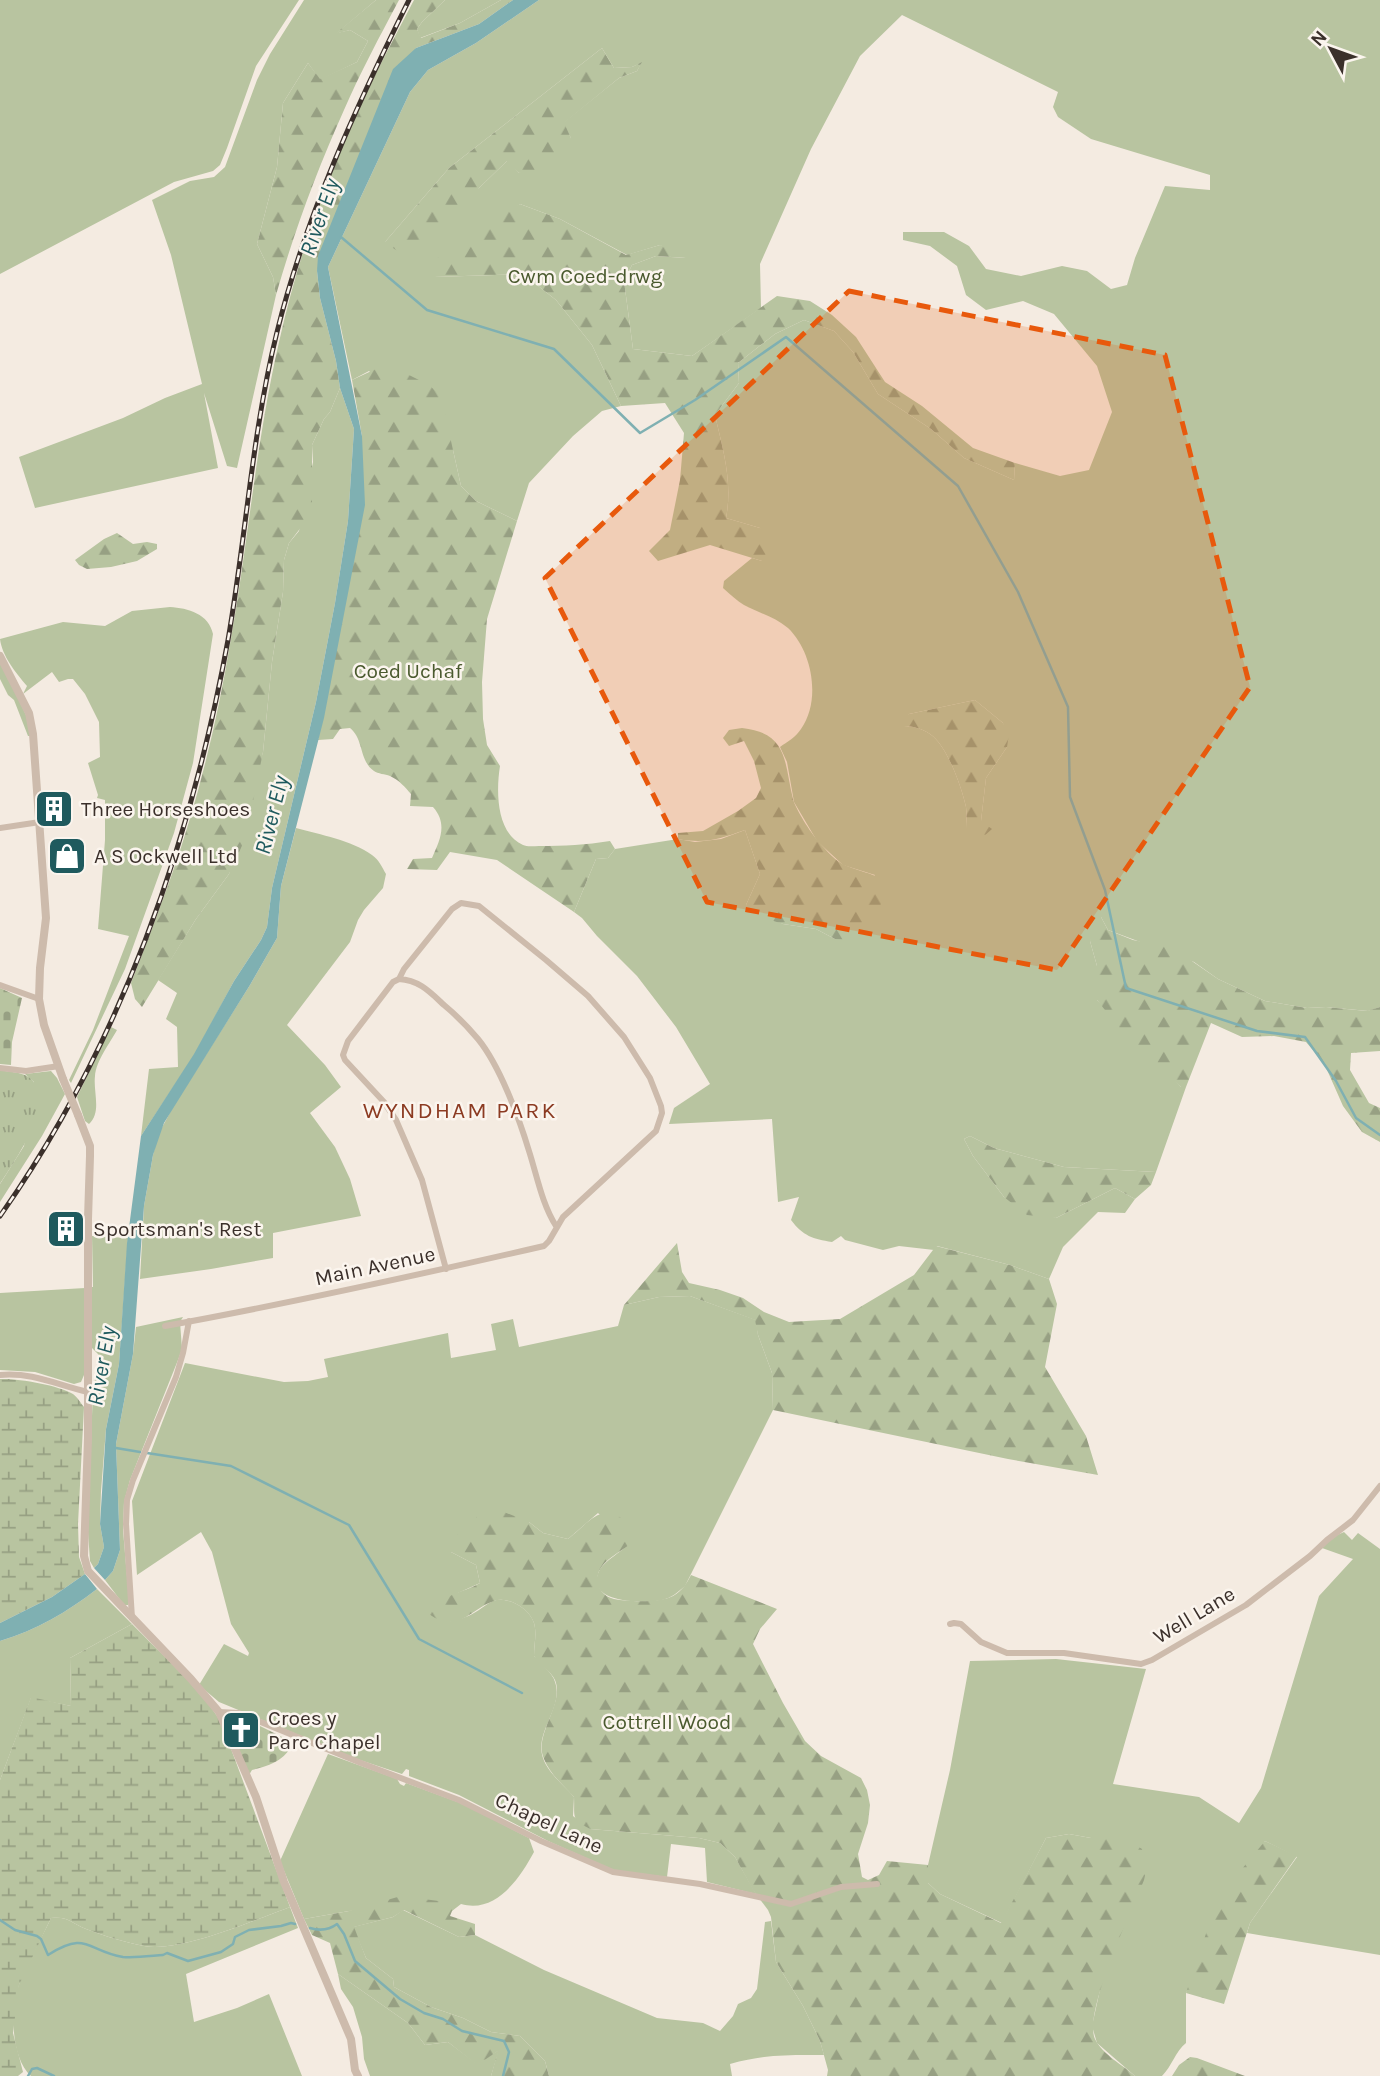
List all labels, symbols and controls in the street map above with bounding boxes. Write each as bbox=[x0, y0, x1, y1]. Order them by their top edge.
north arrow bbox=[1296, 14, 1366, 84]
text: N bbox=[1306, 26, 1332, 51]
water label: River Ely bbox=[294, 174, 346, 259]
park label: Cwm Coed-drwg bbox=[508, 264, 662, 288]
park label: Coed Uchaf bbox=[354, 659, 463, 683]
water label: River Ely bbox=[249, 772, 295, 857]
building icon: Three Horseshoes bbox=[33, 788, 75, 830]
place label: Three Horseshoes bbox=[81, 797, 250, 821]
shop icon: A S Ockwell Ltd bbox=[46, 835, 88, 877]
place label: A S Ockwell Ltd bbox=[94, 844, 238, 868]
district label: WYNDHAM PARK bbox=[363, 1097, 557, 1124]
building icon: Sportsman's Rest bbox=[45, 1208, 87, 1250]
place label: Sportsman's Rest bbox=[93, 1217, 261, 1241]
street label: Main Avenue bbox=[313, 1242, 437, 1290]
water label: River Ely bbox=[81, 1323, 122, 1408]
street label: Well Lane bbox=[1149, 1581, 1239, 1649]
place label: Croes y Parc Chapel bbox=[268, 1706, 381, 1754]
church icon: Croes y Parc Chapel bbox=[220, 1709, 262, 1751]
park label: Cottrell Wood bbox=[603, 1710, 731, 1734]
street label: Chapel Lane bbox=[491, 1788, 607, 1858]

